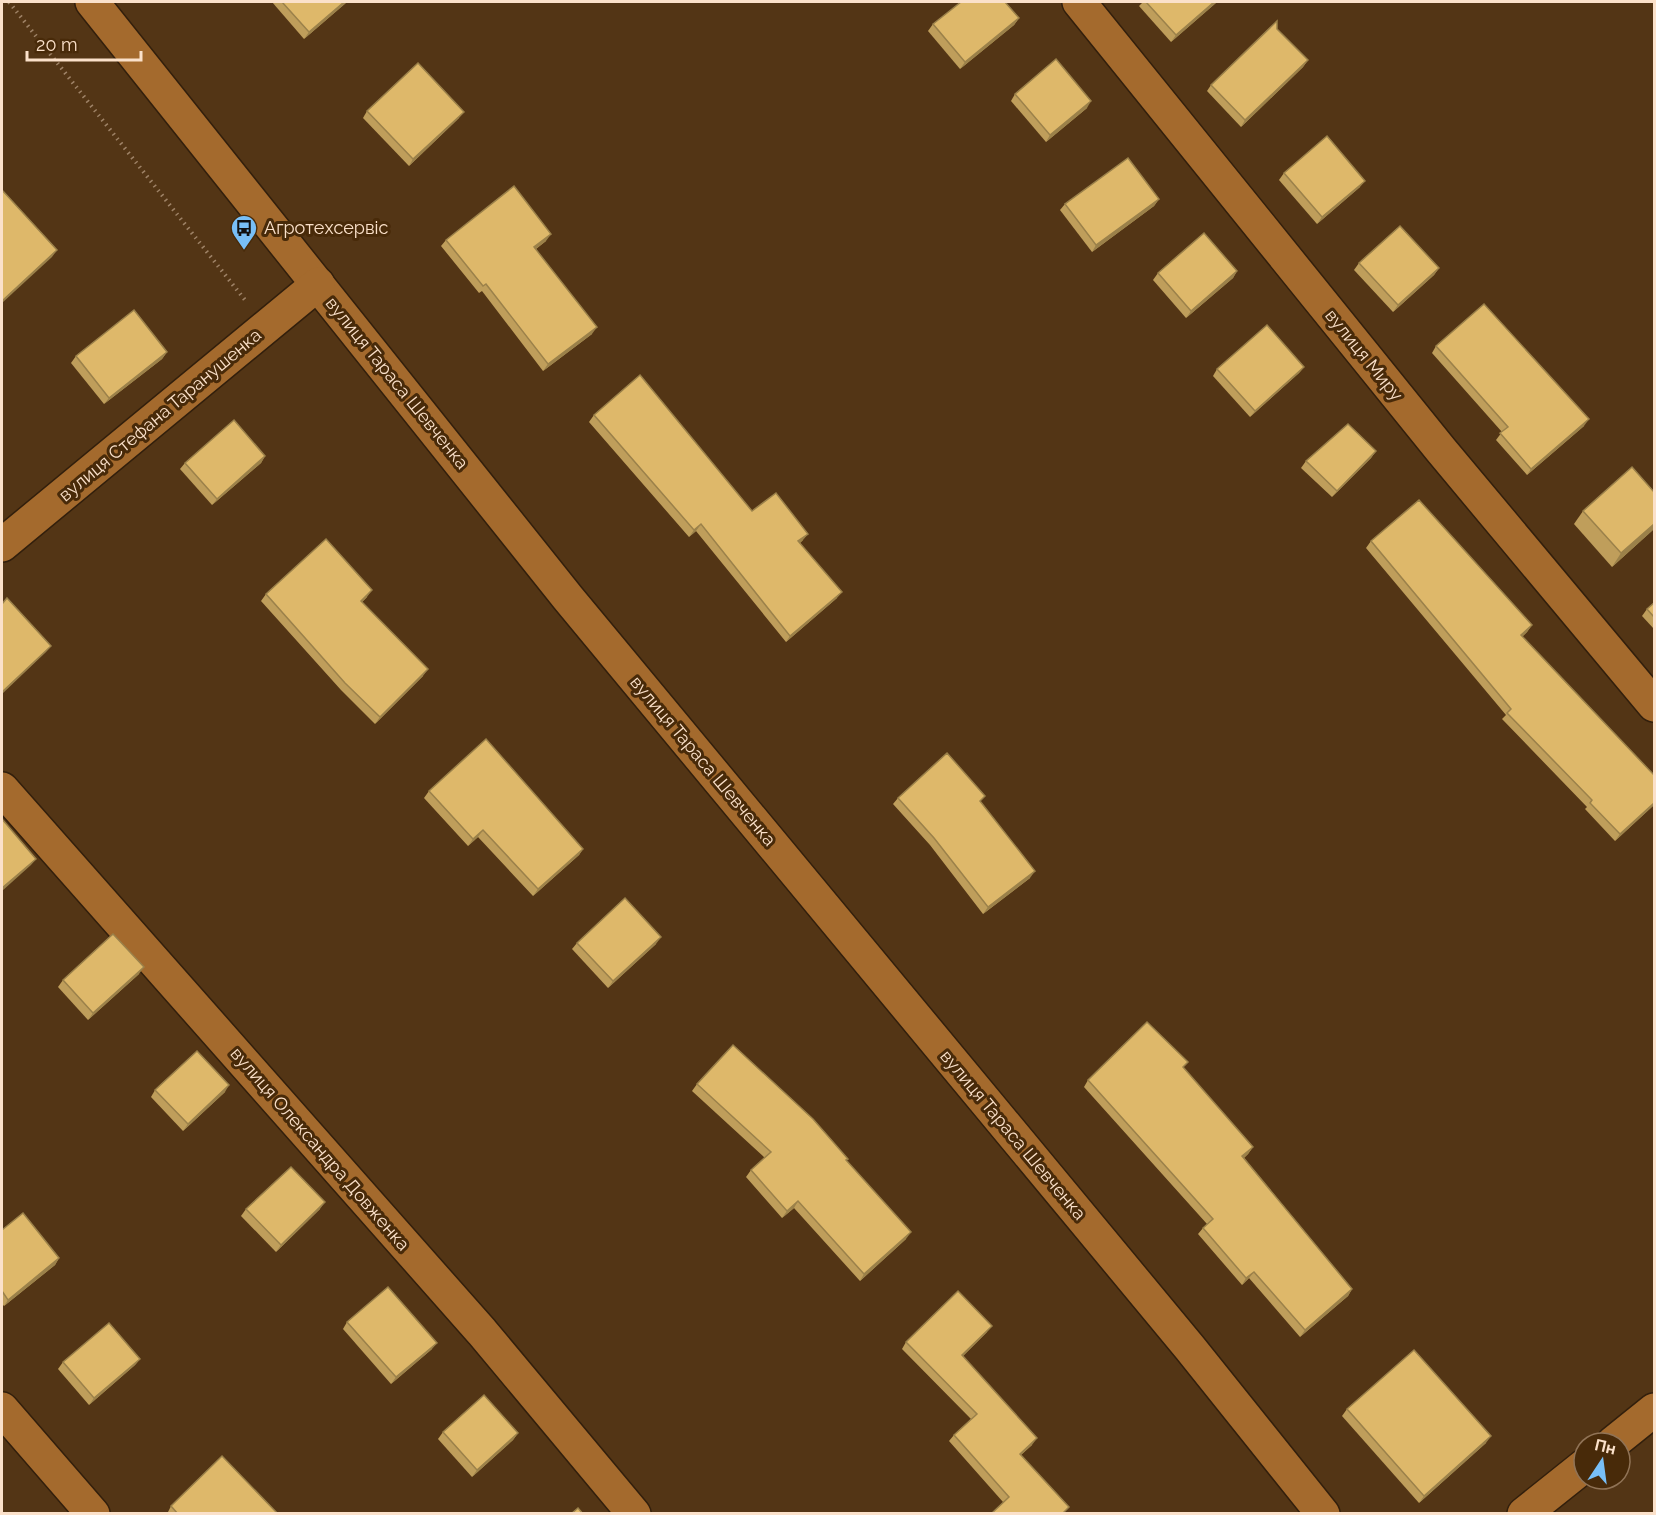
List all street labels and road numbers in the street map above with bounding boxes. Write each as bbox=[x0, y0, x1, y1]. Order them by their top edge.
street label: вулиця Тараса Шевченка bbox=[322, 293, 473, 473]
street label: вулиця Миру bbox=[1321, 305, 1408, 405]
street label: вулиця Стефана Таранушенка bbox=[54, 324, 265, 505]
street label: вулиця Тараса Шевченка bbox=[626, 672, 781, 850]
street label: вулиця Олександра Довженка bbox=[226, 1043, 414, 1255]
street label: вулиця Тараса Шевченка bbox=[936, 1046, 1091, 1224]

